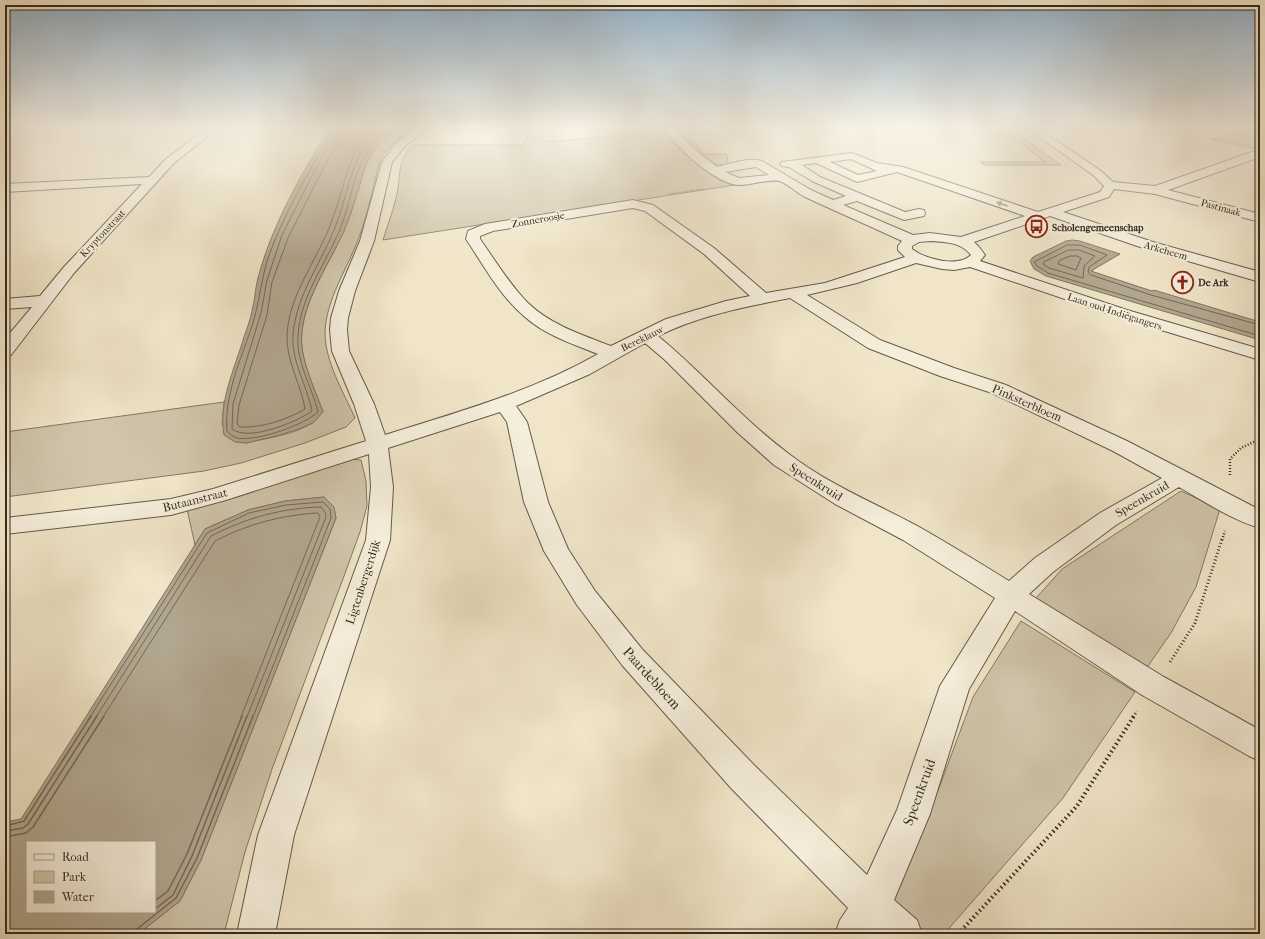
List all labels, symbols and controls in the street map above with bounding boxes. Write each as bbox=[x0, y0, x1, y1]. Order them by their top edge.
street label: Pastinaak bbox=[1199, 197, 1243, 219]
one-way arrow bbox=[996, 201, 1008, 207]
street label: Kryptonstraat bbox=[78, 207, 128, 260]
street label: Zonneroosje bbox=[511, 209, 566, 231]
bus stop icon: Scholengemeenschap bbox=[1024, 214, 1050, 240]
place label: Scholengemeenschap bbox=[1052, 222, 1144, 234]
street label: Arkeheem bbox=[1142, 239, 1189, 263]
church icon: De Ark bbox=[1169, 269, 1195, 295]
place label: De Ark bbox=[1197, 277, 1229, 289]
street label: Laan oud-Indiëgangers bbox=[1066, 291, 1164, 333]
street label: Bereklauw bbox=[619, 323, 666, 354]
street label: Pinksterbloem bbox=[990, 381, 1064, 425]
street label: Speenkruid bbox=[787, 460, 845, 504]
street label: Speenkruid bbox=[1113, 478, 1172, 520]
street label: Butaanstraat bbox=[161, 485, 229, 515]
street label: Ligtenbergerdijk bbox=[343, 537, 384, 626]
street label: Paardebloem bbox=[619, 644, 684, 713]
street label: Speenkruid bbox=[900, 756, 940, 828]
legend bbox=[26, 841, 156, 913]
text: Road bbox=[62, 850, 89, 864]
text: Park bbox=[62, 870, 87, 884]
text: Water bbox=[61, 890, 95, 904]

